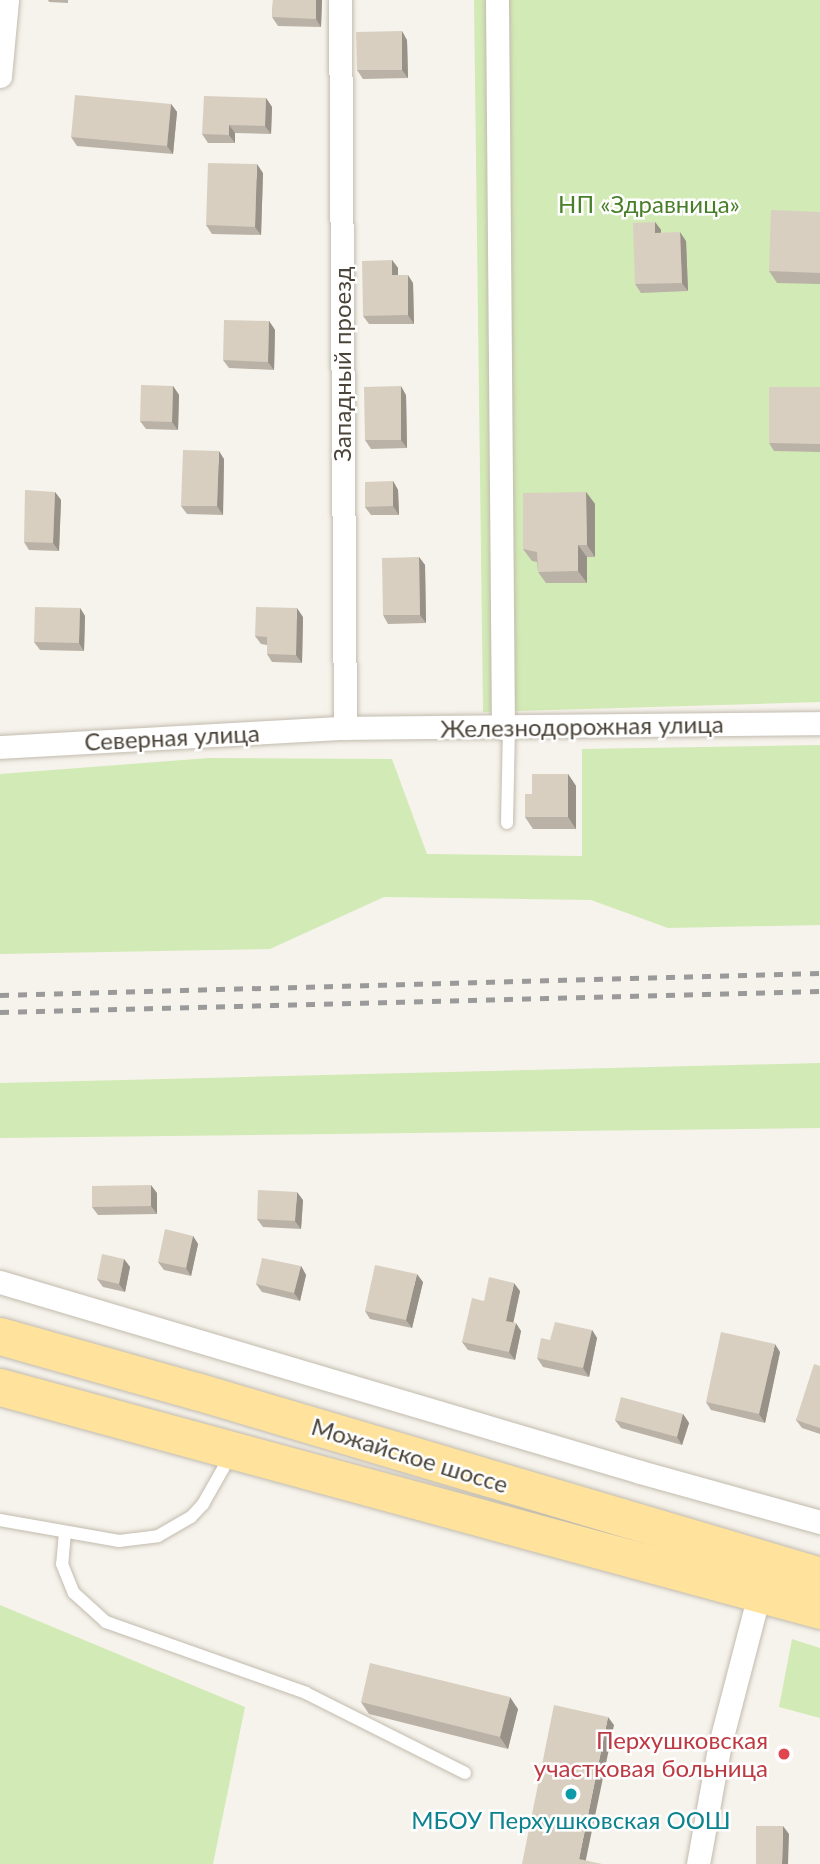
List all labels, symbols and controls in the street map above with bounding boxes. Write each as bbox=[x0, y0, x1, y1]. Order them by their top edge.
park label: НП «Здравница» bbox=[558, 190, 740, 218]
street label: Западный проезд bbox=[328, 266, 356, 462]
street label: Железнодорожная улица bbox=[440, 709, 724, 743]
street label: Северная улица bbox=[84, 718, 260, 756]
street label: Можайское шоссе bbox=[308, 1411, 512, 1499]
place label: Перхушковская участковая больница bbox=[534, 1726, 768, 1782]
marker: Перхушковская участковая больница bbox=[774, 1744, 794, 1764]
marker: МБОУ Перхушковская ООШ bbox=[563, 1786, 579, 1802]
place label: МБОУ Перхушковская ООШ bbox=[411, 1806, 731, 1834]

